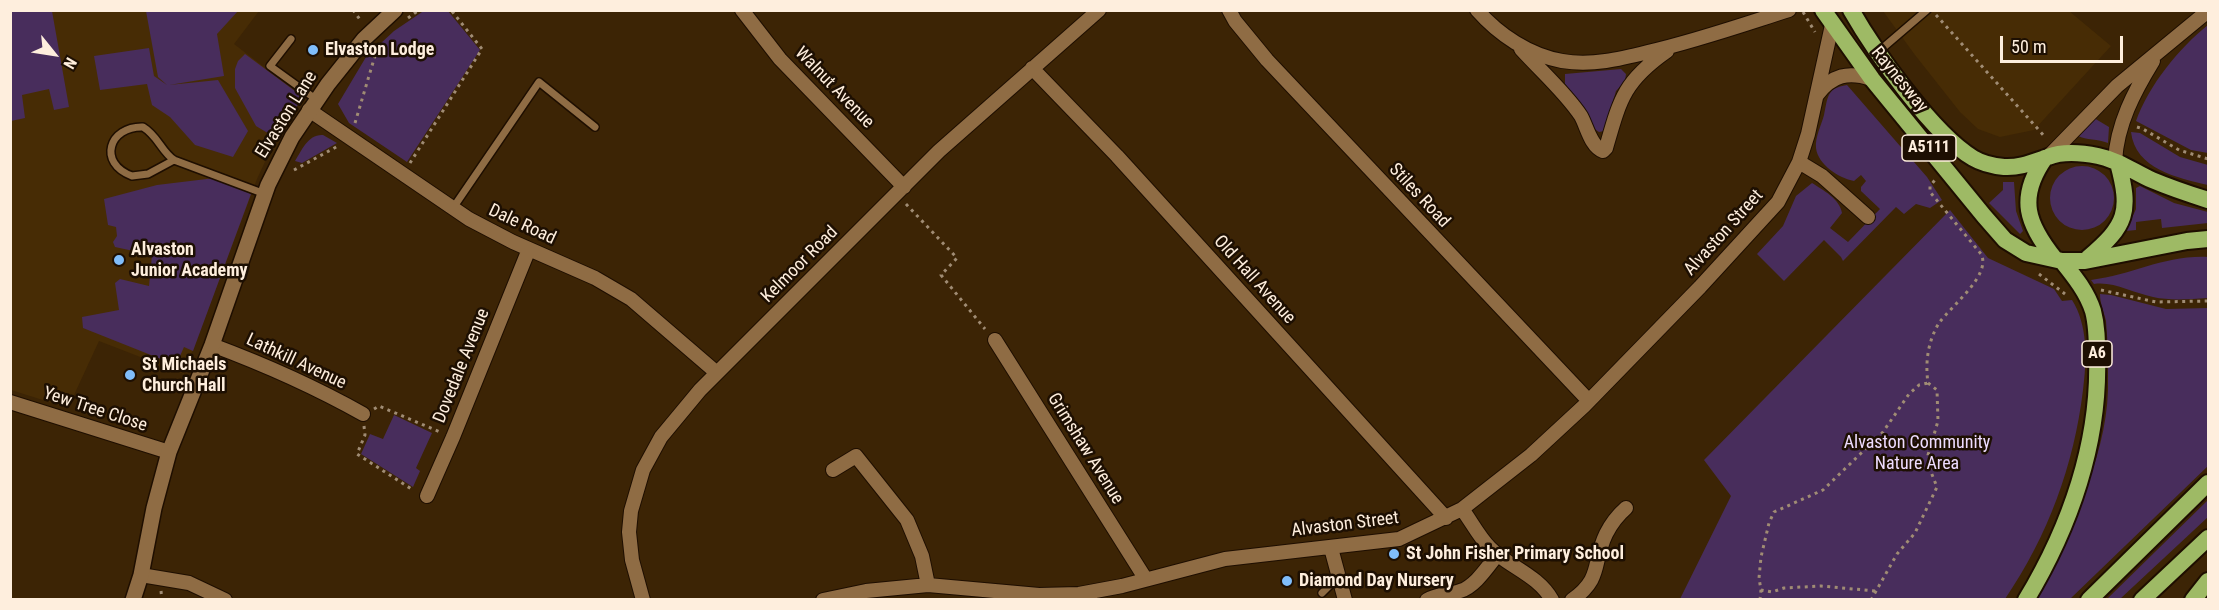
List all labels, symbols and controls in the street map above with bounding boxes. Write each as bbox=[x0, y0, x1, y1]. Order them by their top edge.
north arrow bbox=[24, 24, 84, 84]
scale bar bbox=[2003, 24, 2126, 62]
text: 50 m bbox=[2011, 36, 2046, 57]
place label: Elvaston Lodge bbox=[325, 39, 434, 61]
marker: Elvaston Lodge bbox=[306, 43, 320, 57]
street label: Walnut Avenue bbox=[790, 43, 878, 133]
street label: Raynesway bbox=[1866, 43, 1932, 117]
text: N bbox=[59, 54, 81, 72]
street label: Elvaston Lane bbox=[252, 67, 322, 163]
road number: A5111 bbox=[1902, 135, 1956, 161]
street label: Stiles Road bbox=[1384, 159, 1454, 233]
street label: Alvaston Street bbox=[1680, 186, 1768, 280]
street label: Dale Road bbox=[485, 200, 559, 250]
street label: Kelmoor Road bbox=[757, 222, 843, 308]
street label: Old Hall Avenue bbox=[1209, 231, 1299, 329]
place label: Alvaston Junior Academy bbox=[131, 239, 248, 282]
marker: Alvaston Junior Academy bbox=[112, 253, 126, 267]
street label: Dovedale Avenue bbox=[429, 306, 495, 426]
street label: Lathkill Avenue bbox=[243, 329, 349, 395]
road number: A6 bbox=[2082, 341, 2112, 367]
place label: St Michaels Church Hall bbox=[142, 354, 227, 397]
marker: St Michaels Church Hall bbox=[123, 368, 137, 382]
street label: Yew Tree Close bbox=[40, 383, 150, 437]
street label: Grimshaw Avenue bbox=[1042, 389, 1128, 509]
park label: Alvaston Community Nature Area bbox=[1844, 432, 1990, 474]
street label: Alvaston Street bbox=[1290, 508, 1400, 542]
place label: St John Fisher Primary School bbox=[1406, 543, 1624, 565]
marker: St John Fisher Primary School bbox=[1387, 547, 1401, 561]
place label: Diamond Day Nursery bbox=[1299, 570, 1454, 592]
marker: Diamond Day Nursery bbox=[1280, 574, 1294, 588]

